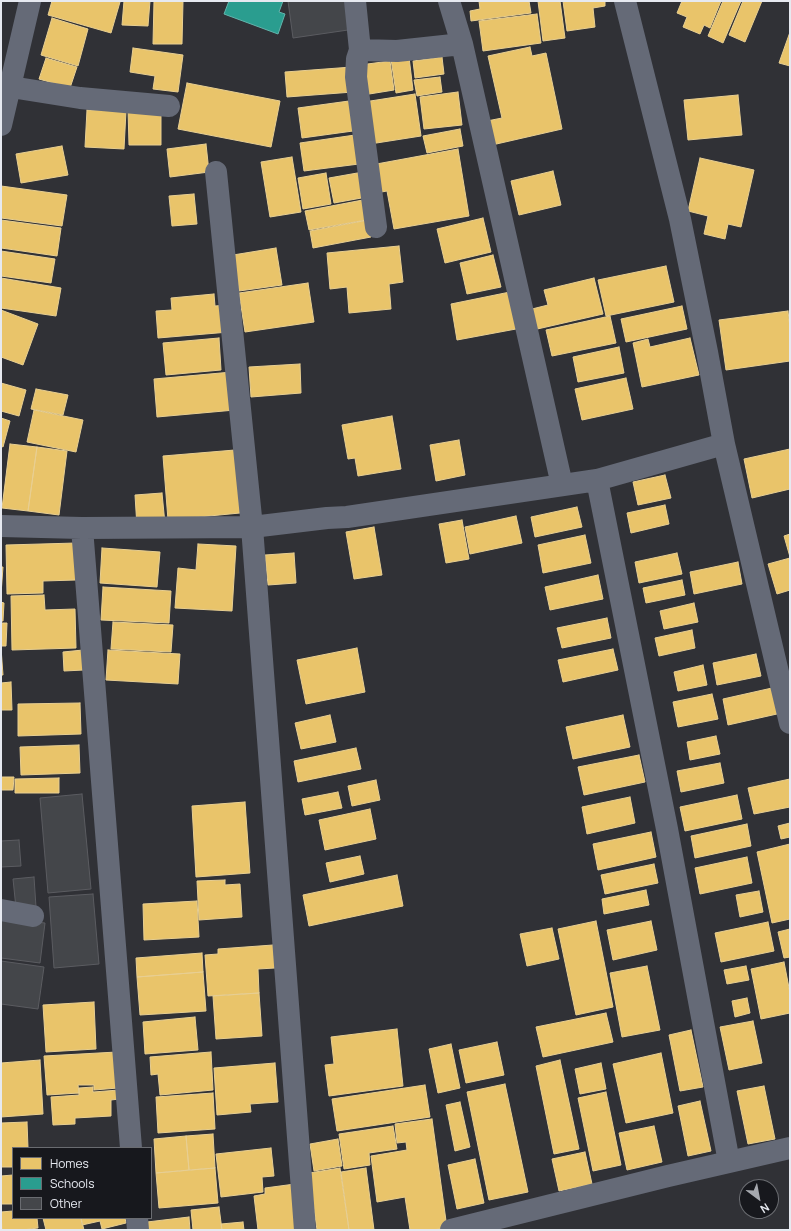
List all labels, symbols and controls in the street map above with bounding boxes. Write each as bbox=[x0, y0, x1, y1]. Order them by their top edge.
legend bbox=[12, 1147, 152, 1219]
text: Homes bbox=[50, 1155, 89, 1172]
text: Schools bbox=[50, 1175, 94, 1192]
north arrow bbox=[739, 1179, 779, 1219]
text: Other bbox=[50, 1195, 82, 1212]
text: N bbox=[758, 1200, 772, 1217]

